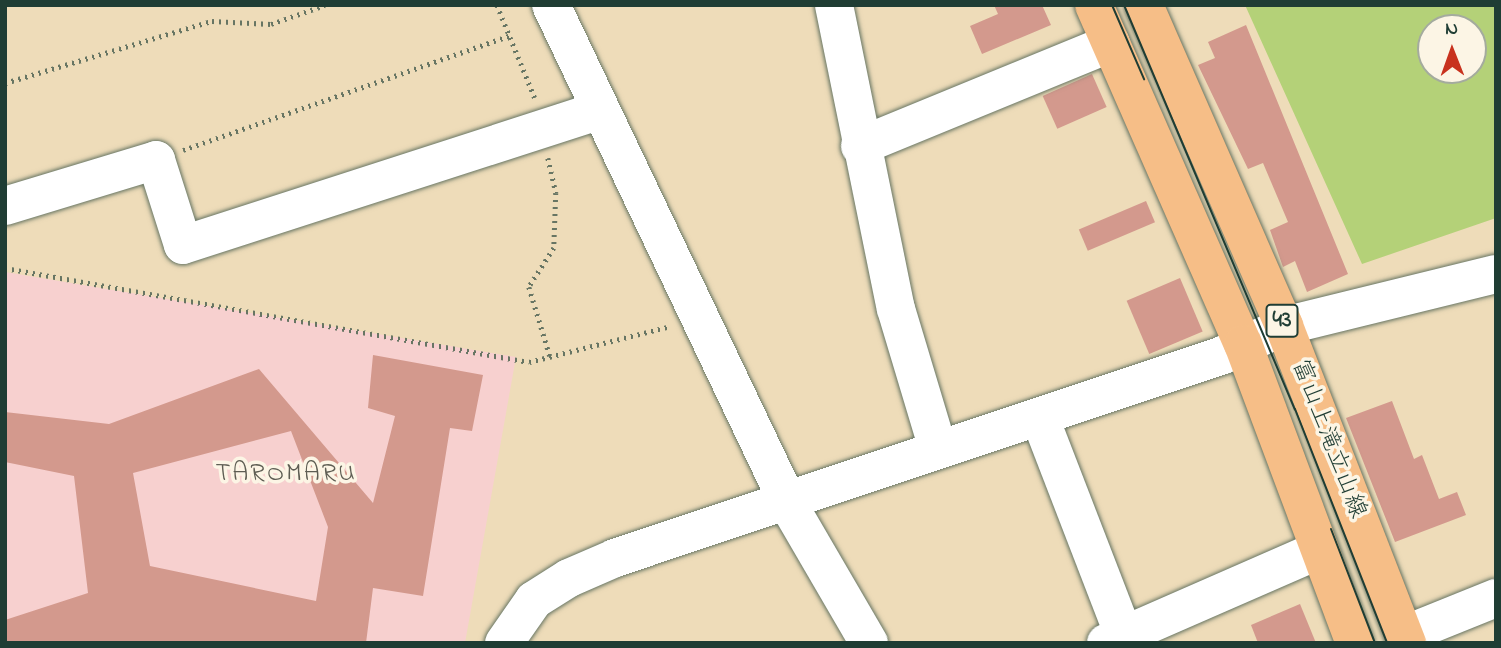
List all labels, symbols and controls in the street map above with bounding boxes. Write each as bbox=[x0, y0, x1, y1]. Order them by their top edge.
north arrow bbox=[1417, 14, 1487, 84]
text: N bbox=[1445, 16, 1458, 43]
road number: 43 bbox=[1264, 302, 1300, 340]
street label: 富山上滝立山線 bbox=[1284, 355, 1372, 523]
district label: TAROMARU bbox=[216, 459, 356, 491]

